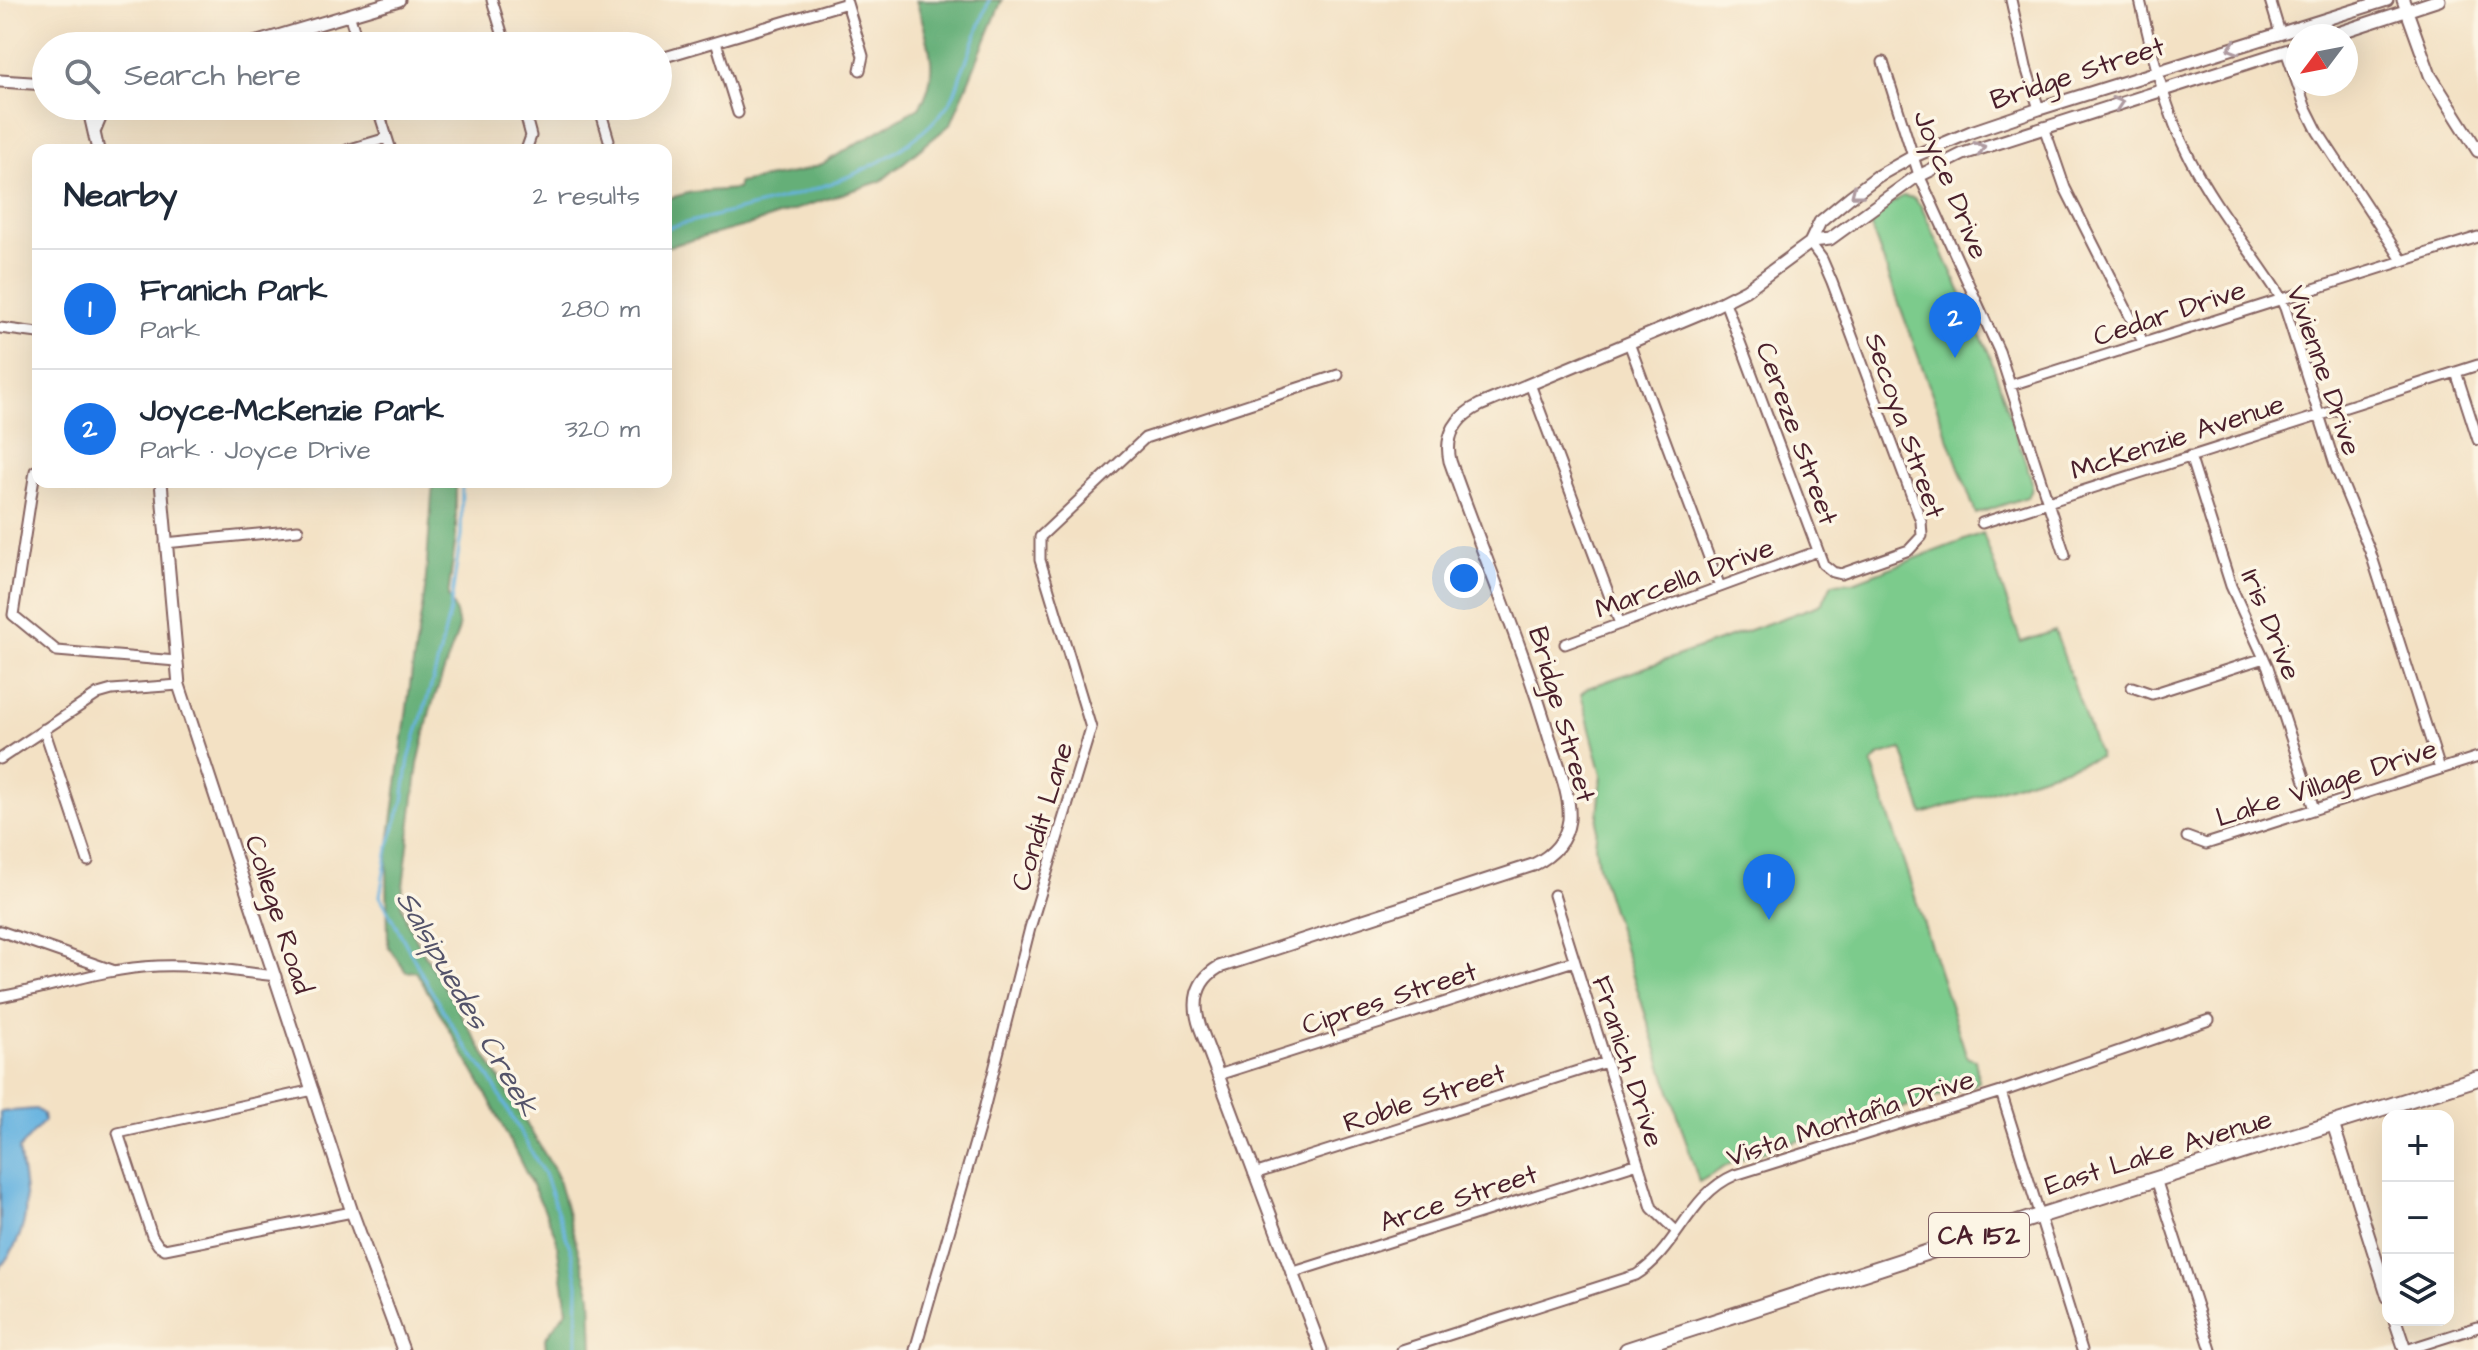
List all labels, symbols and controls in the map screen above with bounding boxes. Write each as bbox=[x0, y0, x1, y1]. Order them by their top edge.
north arrow bbox=[2286, 24, 2358, 96]
street label: Bridge Street bbox=[1985, 27, 2171, 121]
search box bbox=[32, 32, 672, 120]
one-way arrow bbox=[2226, 39, 2240, 55]
icon: search bbox=[60, 54, 104, 98]
text: Search here bbox=[124, 55, 301, 97]
one-way arrow bbox=[2110, 97, 2124, 113]
street label: Joyce Drive bbox=[1901, 104, 1998, 266]
one-way arrow bbox=[1973, 142, 1987, 158]
text: Nearby bbox=[64, 172, 178, 220]
text: 2 results bbox=[532, 178, 640, 214]
one-way arrow bbox=[1851, 183, 1865, 198]
text: Franich Park bbox=[140, 270, 327, 312]
street label: Cedar Drive bbox=[2088, 271, 2251, 356]
street label: Vivienne Drive bbox=[2276, 280, 2371, 461]
text: 1 bbox=[88, 291, 92, 327]
text: 280 m bbox=[561, 291, 640, 327]
pin: 2 bbox=[1929, 292, 1981, 358]
text: Park bbox=[140, 312, 200, 348]
street label: Secoya Street bbox=[1853, 328, 1955, 525]
street label: Cereze Street bbox=[1745, 337, 1848, 531]
street label: McKenzie Avenue bbox=[2066, 385, 2289, 490]
text: Joyce-McKenzie Park bbox=[140, 390, 444, 432]
text: 2 bbox=[83, 411, 97, 447]
text: 320 m bbox=[565, 411, 640, 447]
text: Park · Joyce Drive bbox=[140, 432, 371, 468]
street label: Marcella Drive bbox=[1590, 528, 1779, 629]
your location bbox=[1444, 558, 1484, 598]
street label: Iris Drive bbox=[2231, 563, 2311, 686]
street label: Bridge Street bbox=[1517, 622, 1605, 808]
street label: Lake Village Drive bbox=[2211, 729, 2442, 839]
street label: Condit Lane bbox=[1001, 737, 1084, 896]
street label: College Road bbox=[234, 830, 323, 999]
pin: 1 bbox=[1743, 854, 1795, 920]
water label: Salsipuedes Creek bbox=[385, 883, 549, 1125]
street label: Cipres Street bbox=[1297, 952, 1483, 1045]
street label: Franich Drive bbox=[1582, 971, 1674, 1152]
street label: Roble Street bbox=[1338, 1054, 1511, 1143]
street label: Vista Montaña Drive bbox=[1722, 1060, 1979, 1177]
street label: East Lake Avenue bbox=[2040, 1099, 2277, 1206]
map controls bbox=[2382, 1110, 2454, 1326]
button: + bbox=[2382, 1110, 2454, 1182]
street label: Arce Street bbox=[1375, 1154, 1543, 1242]
button: − bbox=[2382, 1182, 2454, 1254]
road number: CA 152 bbox=[1929, 1213, 2029, 1257]
button: layers bbox=[2382, 1254, 2454, 1326]

